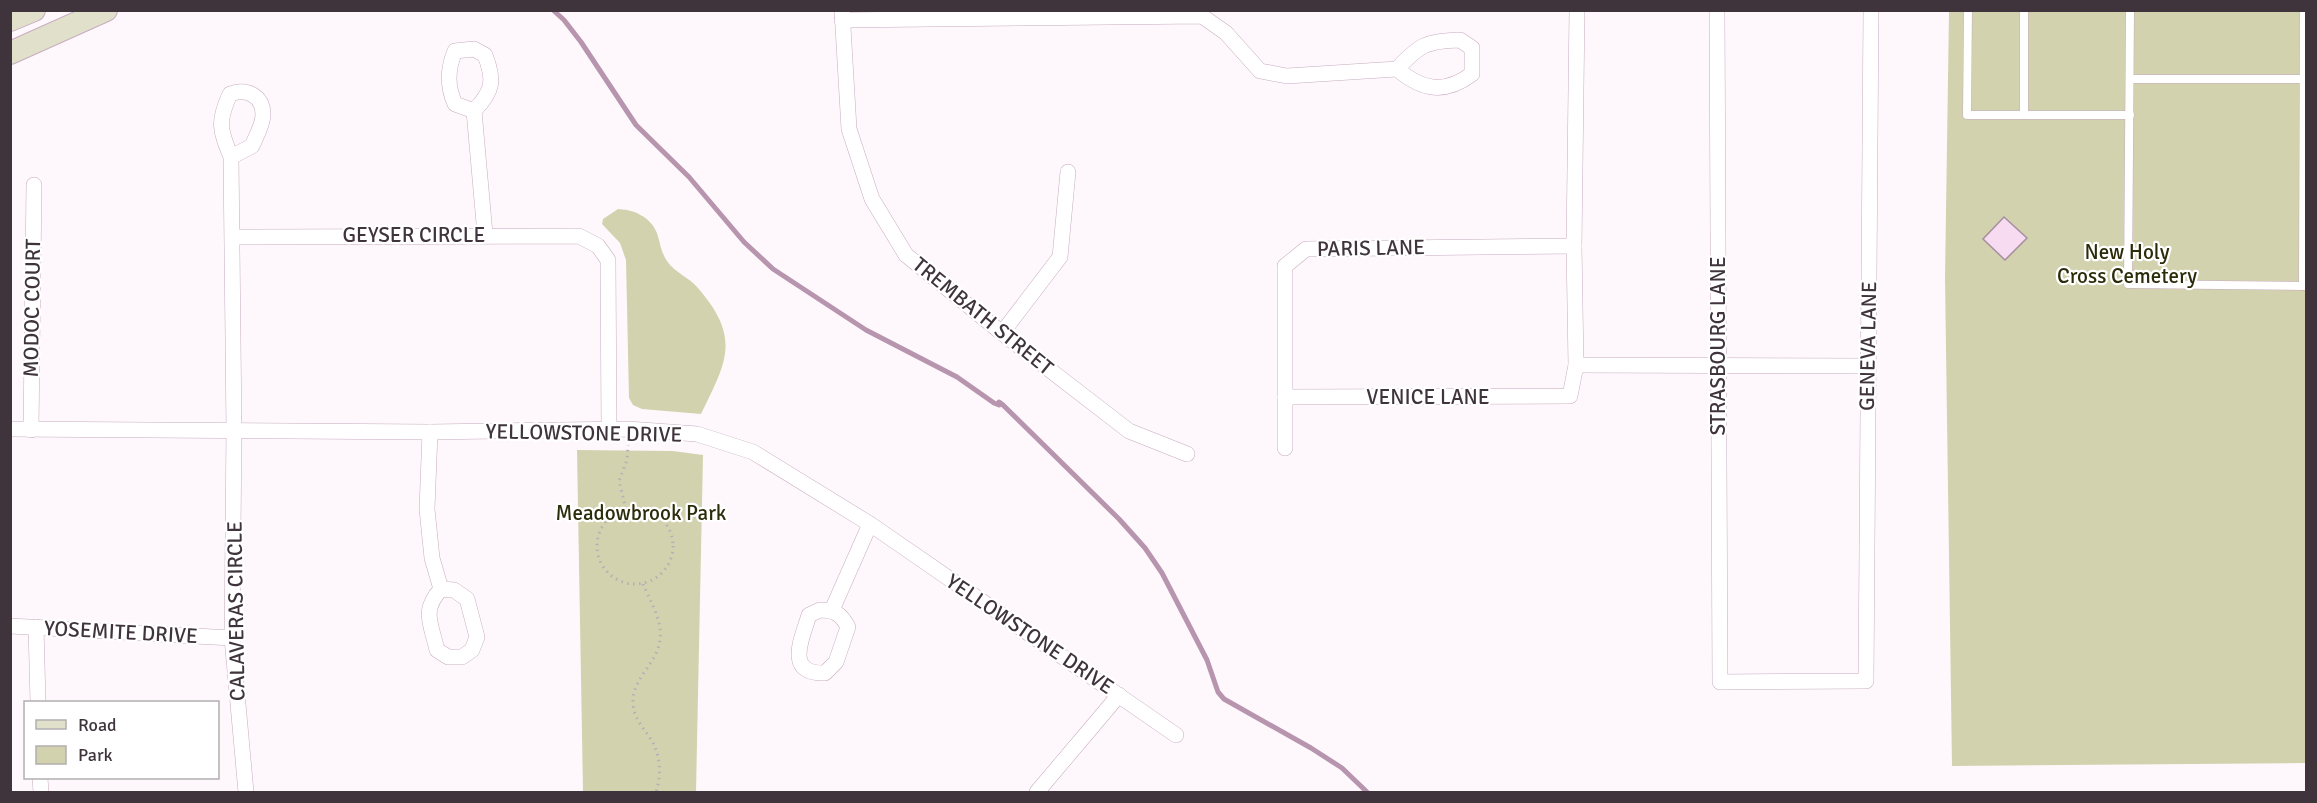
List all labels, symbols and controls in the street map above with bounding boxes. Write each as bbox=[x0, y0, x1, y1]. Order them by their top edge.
street label: GEYSER CIRCLE bbox=[343, 222, 485, 248]
street label: PARIS LANE bbox=[1317, 234, 1425, 262]
street label: MODOC COURT bbox=[18, 238, 46, 377]
park label: New Holy Cross Cemetery bbox=[2057, 239, 2197, 289]
street label: TREMBATH STREET bbox=[907, 251, 1059, 381]
street label: STRASBOURG LANE bbox=[1705, 256, 1731, 436]
street label: GENEVA LANE bbox=[1854, 281, 1882, 411]
street label: VENICE LANE bbox=[1366, 384, 1490, 410]
street label: YELLOWSTONE DRIVE bbox=[485, 418, 683, 448]
park label: Meadowbrook Park bbox=[556, 500, 727, 526]
street label: CALAVERAS CIRCLE bbox=[221, 521, 251, 701]
street label: YELLOWSTONE DRIVE bbox=[941, 568, 1119, 700]
street label: YOSEMITE DRIVE bbox=[43, 615, 199, 649]
legend bbox=[24, 701, 219, 779]
text: Road bbox=[78, 714, 117, 736]
text: Park bbox=[78, 744, 113, 766]

